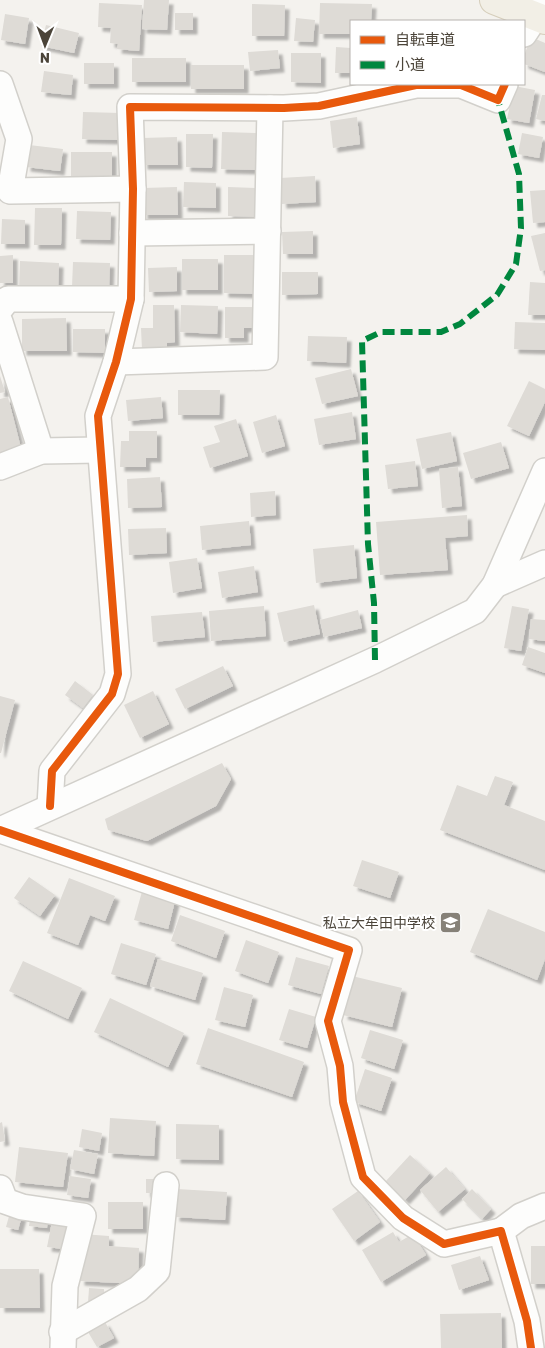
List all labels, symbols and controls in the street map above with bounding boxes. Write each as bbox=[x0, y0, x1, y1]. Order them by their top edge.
north arrow bbox=[20, 20, 70, 70]
legend bbox=[350, 20, 525, 85]
text: 自転車道 bbox=[395, 31, 455, 49]
text: N bbox=[40, 49, 50, 66]
text: 小道 bbox=[395, 56, 425, 74]
school or university icon: 私立大牟田中学校 bbox=[439, 911, 463, 935]
place label: 私立大牟田中学校 bbox=[323, 915, 435, 932]

